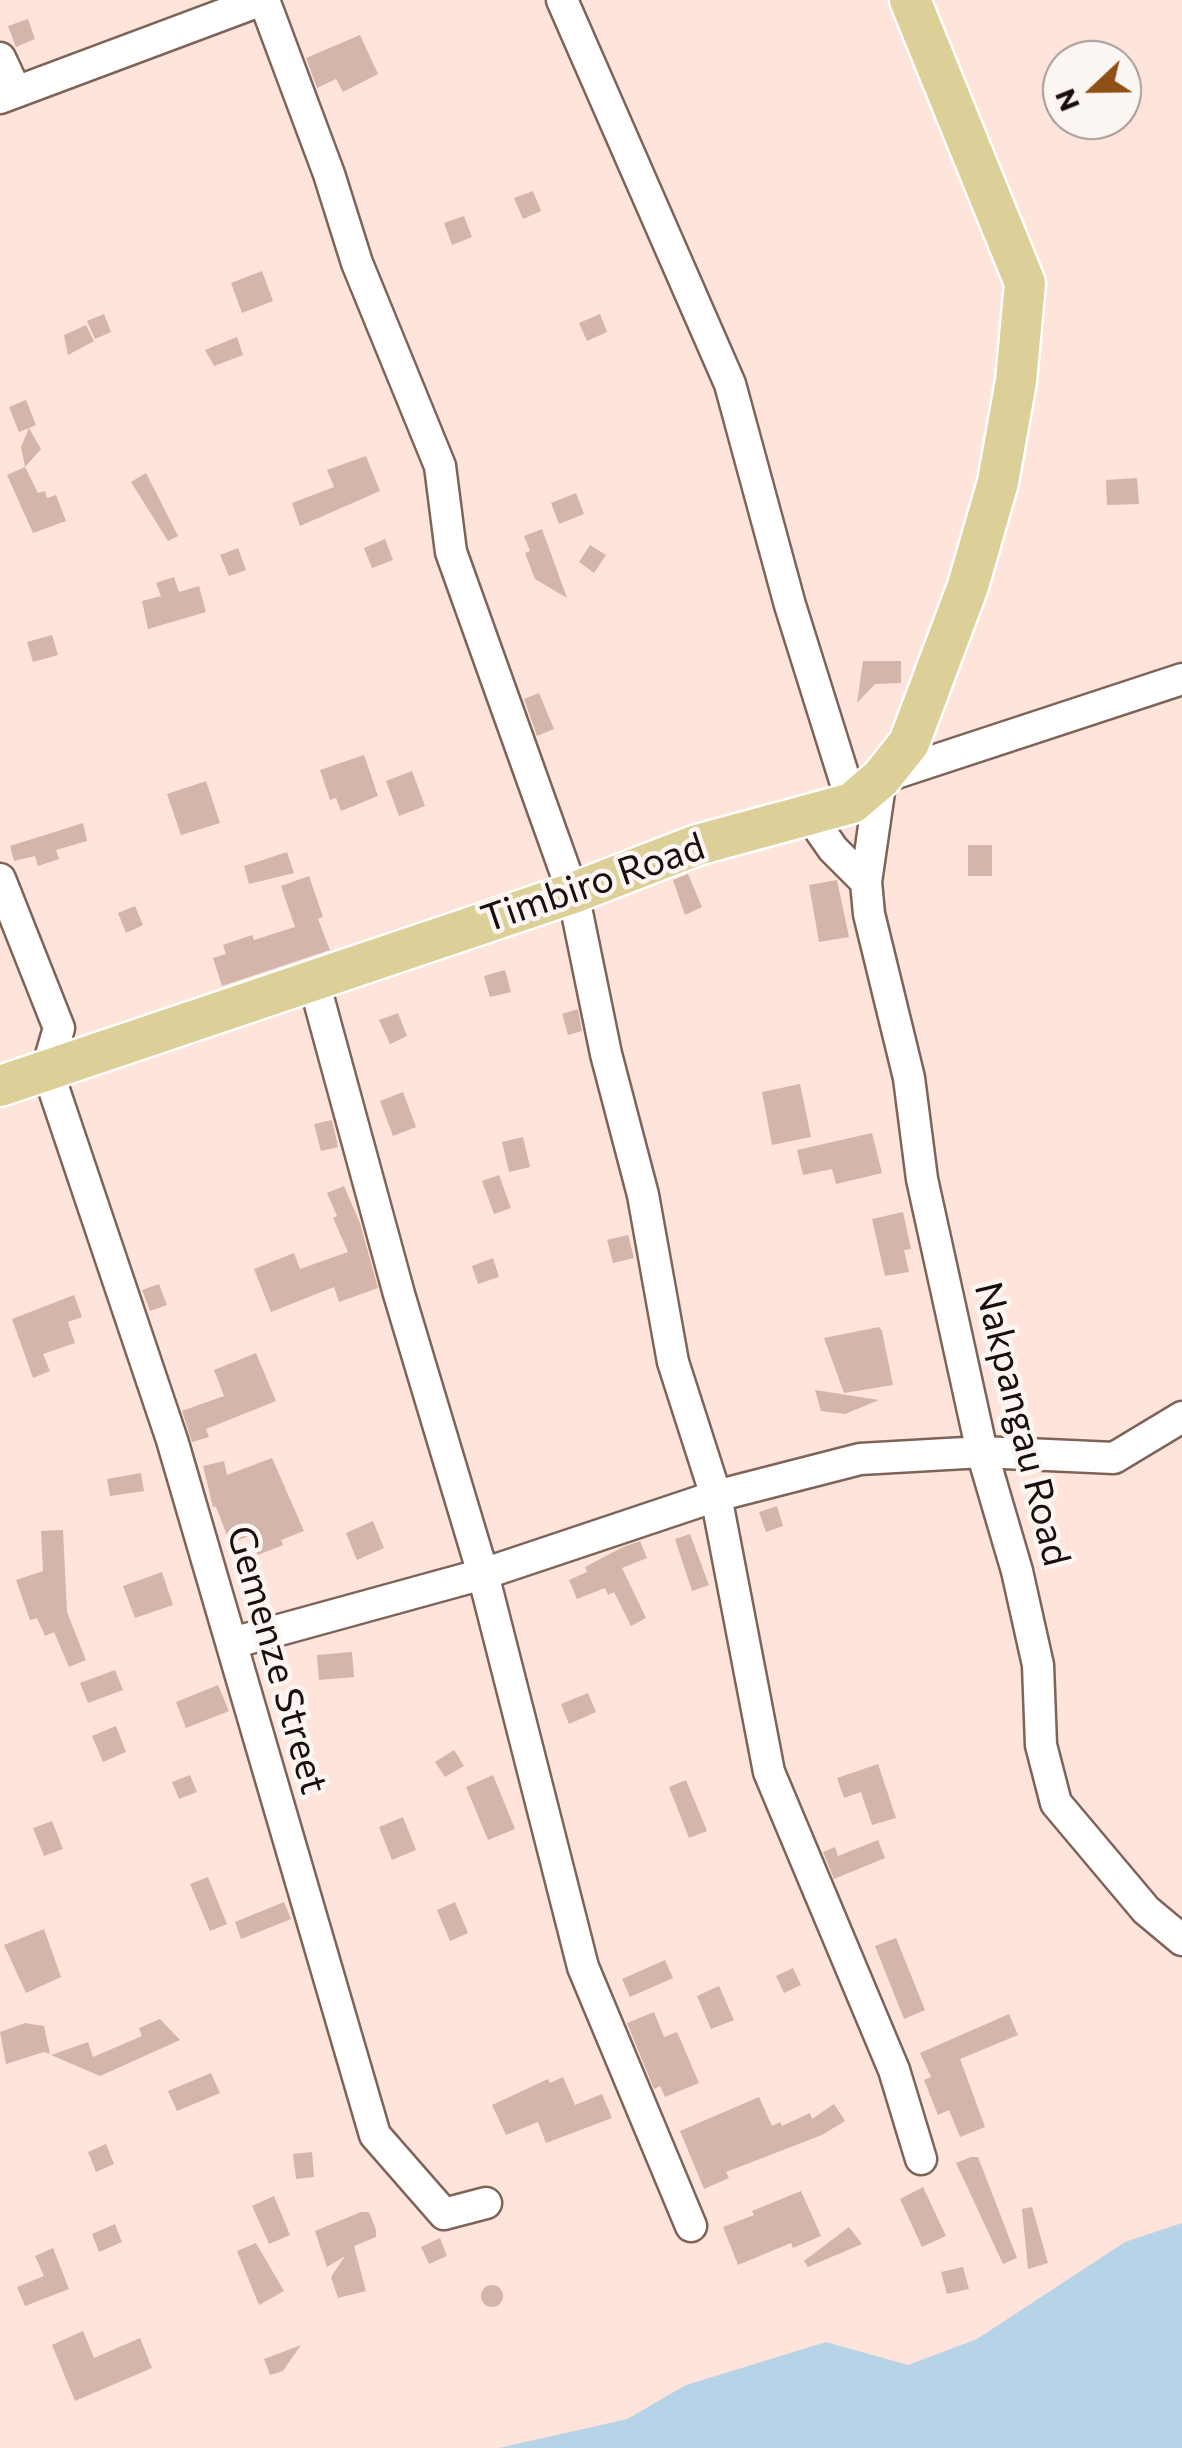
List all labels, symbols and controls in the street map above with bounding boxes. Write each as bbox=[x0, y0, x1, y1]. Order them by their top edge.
north arrow bbox=[1042, 40, 1142, 140]
text: N bbox=[1046, 84, 1086, 117]
street label: Timbiro Road bbox=[476, 824, 710, 942]
street label: Nakpangau Road bbox=[965, 1277, 1079, 1571]
street label: Gemenze Street bbox=[217, 1521, 337, 1799]

